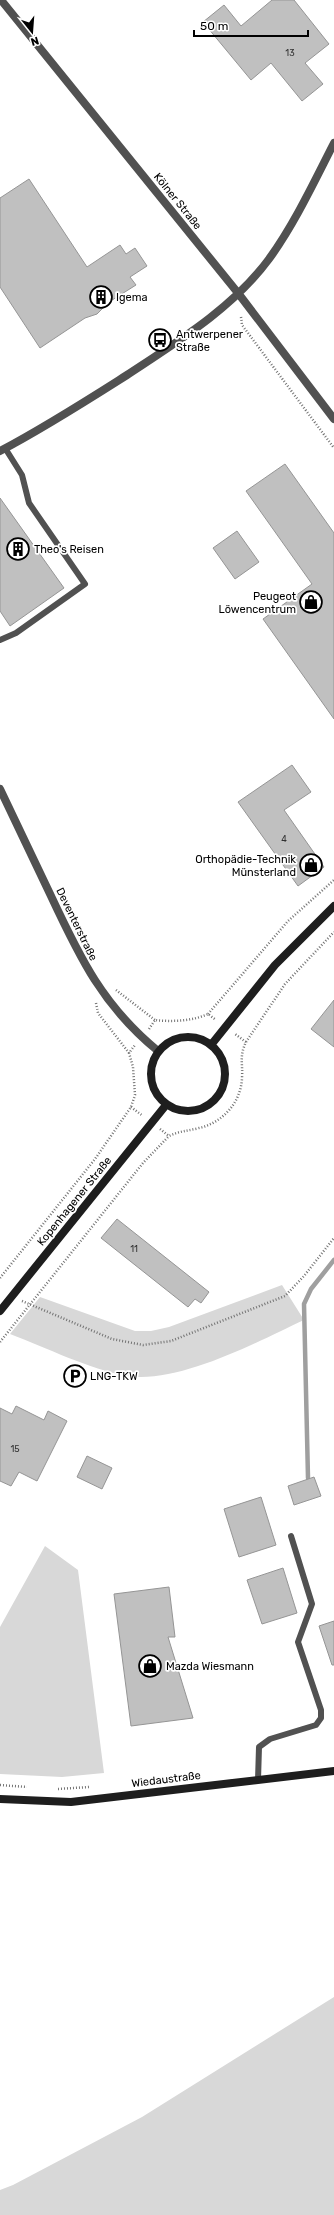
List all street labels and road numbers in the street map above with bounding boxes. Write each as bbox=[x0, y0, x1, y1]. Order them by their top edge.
street label: Kölner Straße bbox=[151, 171, 204, 232]
street label: Deventerstraße bbox=[53, 886, 100, 963]
street label: Kopenhagener Straße bbox=[34, 1154, 114, 1248]
street label: Wiedaustraße bbox=[131, 1769, 201, 1790]

